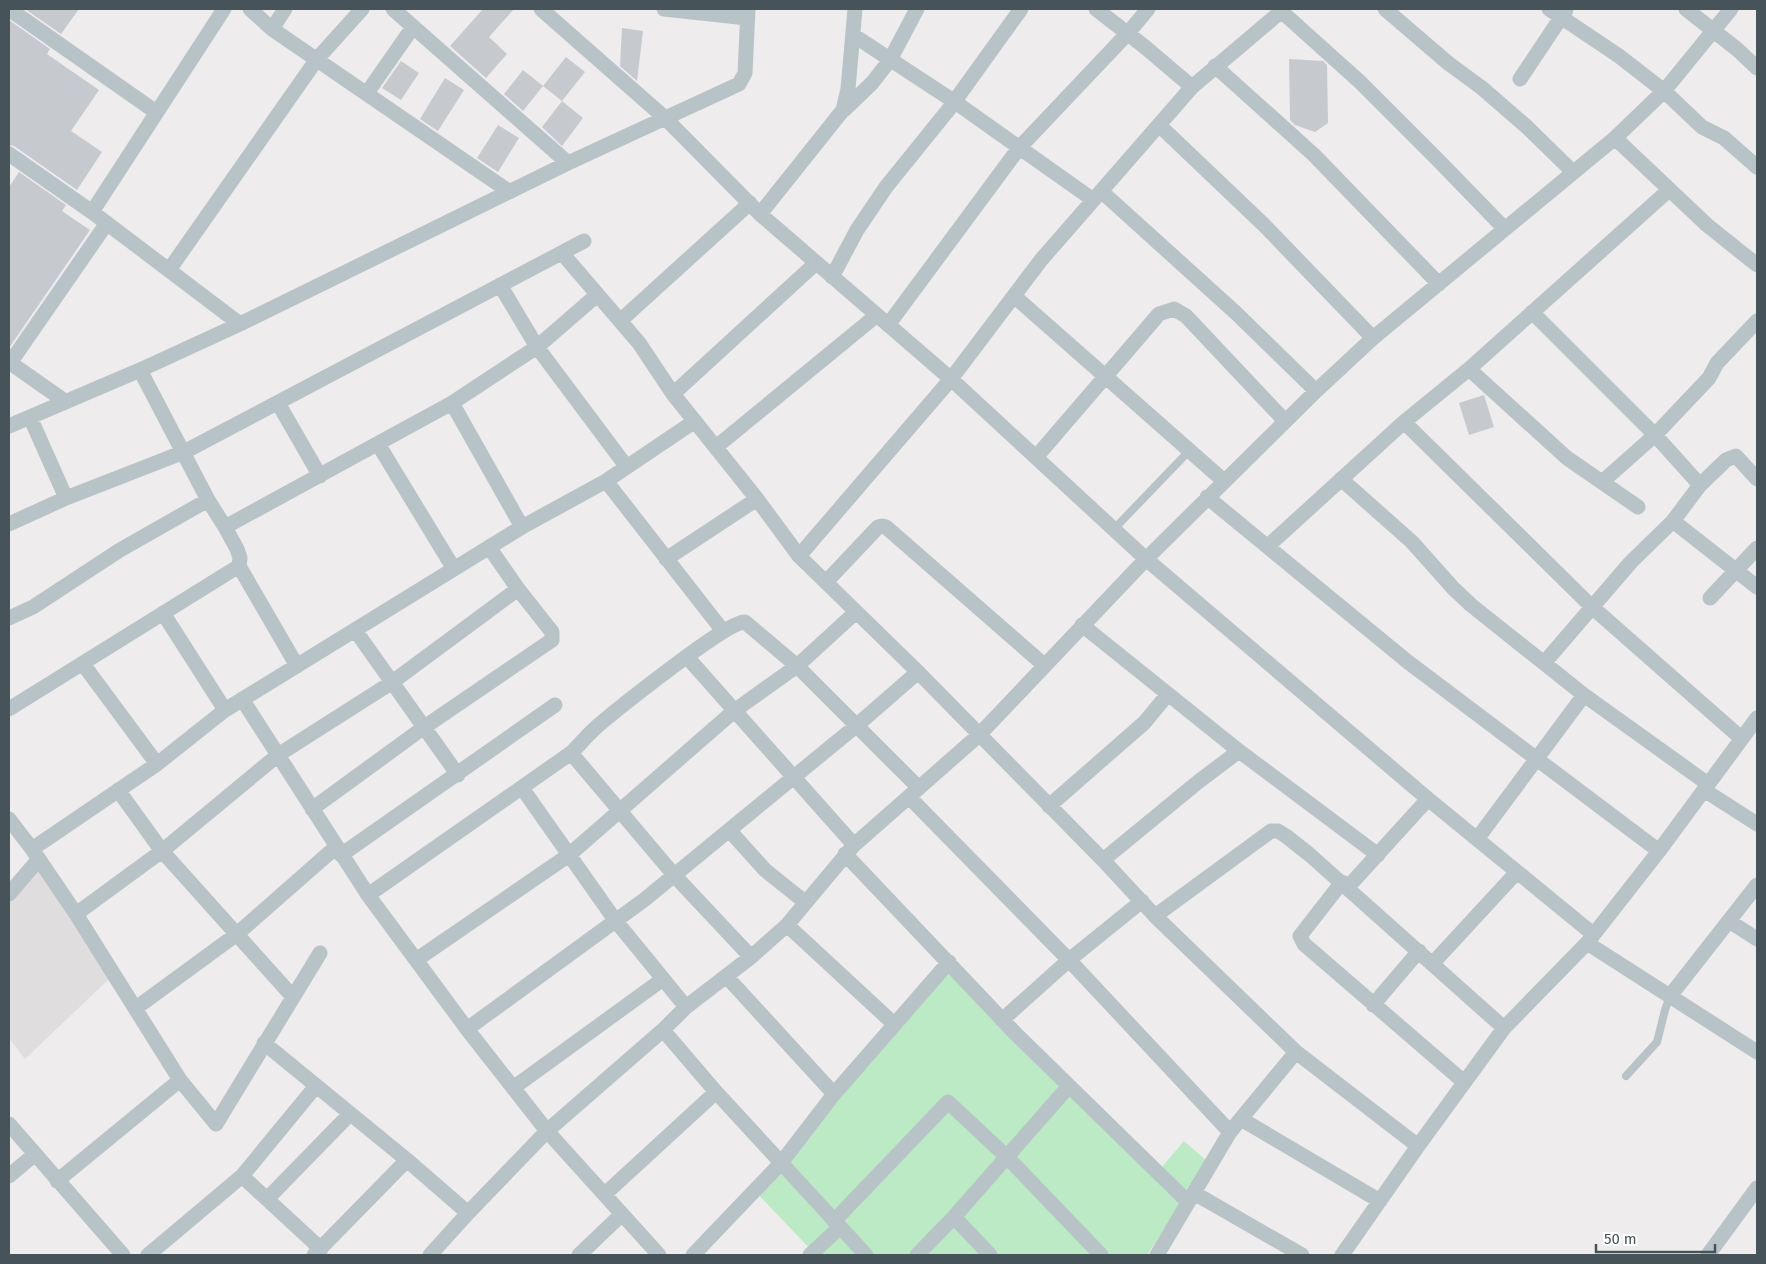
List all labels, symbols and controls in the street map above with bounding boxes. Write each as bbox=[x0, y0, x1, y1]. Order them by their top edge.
scale bar bbox=[1596, 1222, 1715, 1254]
text: 50 m bbox=[1604, 1230, 1637, 1248]

